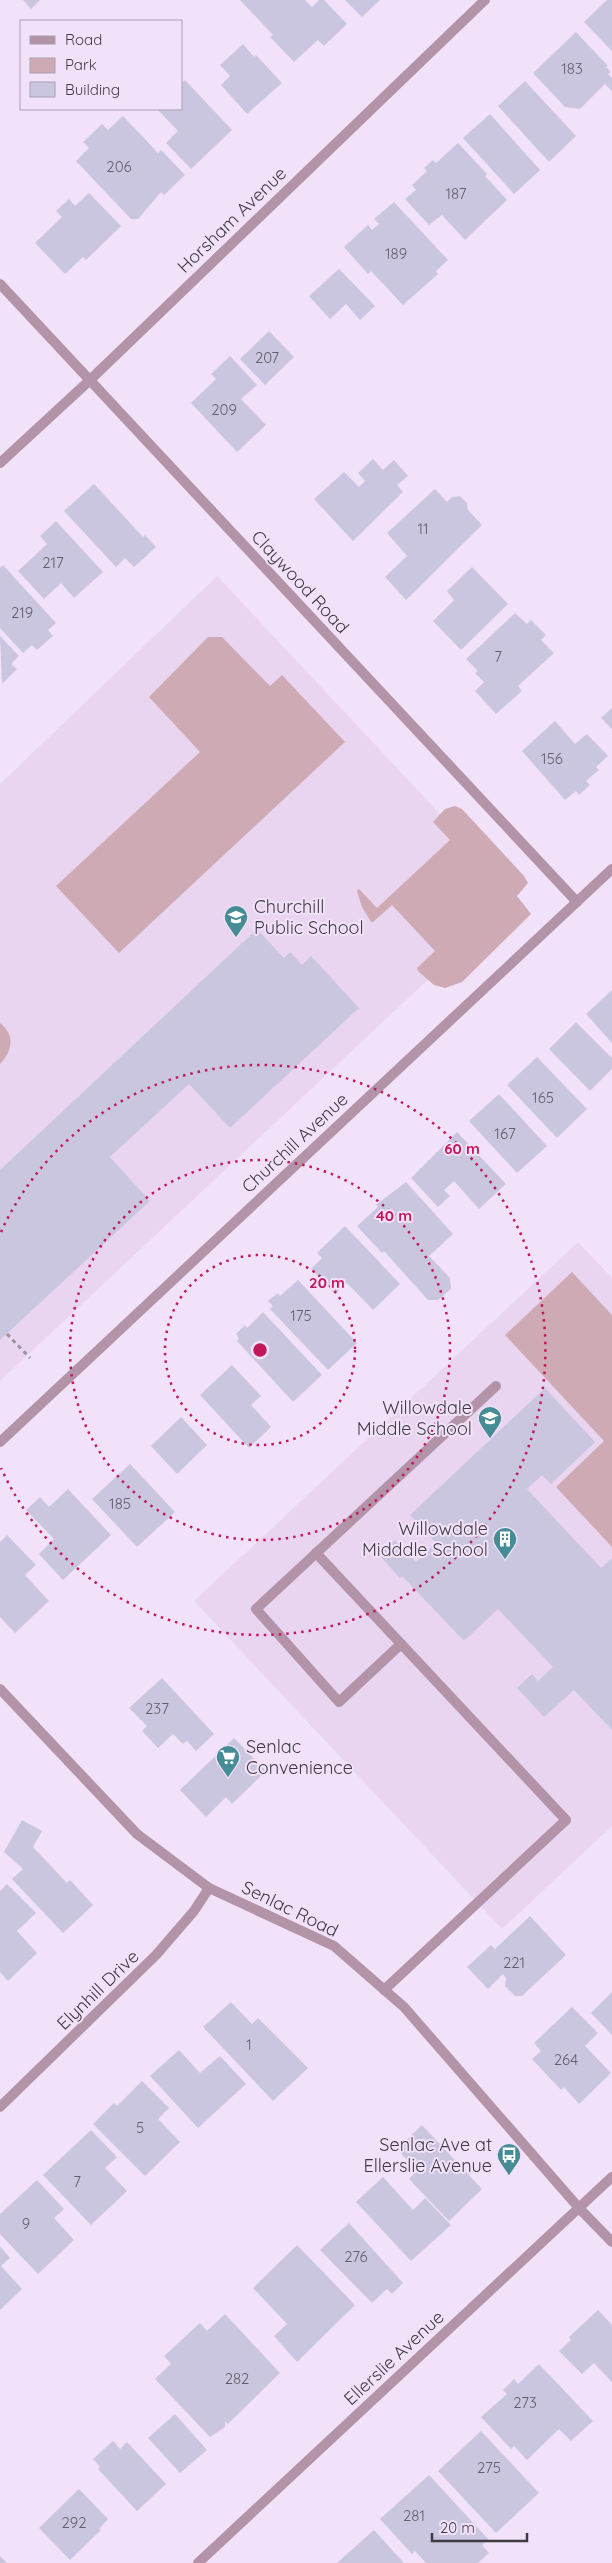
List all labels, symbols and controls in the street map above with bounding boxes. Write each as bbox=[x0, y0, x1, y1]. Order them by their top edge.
legend bbox=[20, 20, 182, 110]
text: Road bbox=[65, 30, 102, 49]
text: Park bbox=[65, 55, 97, 74]
house number: 183 bbox=[561, 59, 583, 78]
text: Building bbox=[65, 80, 120, 99]
house number: 206 bbox=[106, 157, 132, 176]
street label: Horsham Avenue bbox=[172, 162, 291, 278]
house number: 187 bbox=[446, 184, 467, 203]
house number: 189 bbox=[385, 244, 407, 263]
house number: 207 bbox=[255, 348, 279, 367]
house number: 209 bbox=[211, 400, 237, 419]
house number: 11 bbox=[417, 519, 429, 538]
street label: Claywood Road bbox=[247, 525, 354, 638]
house number: 217 bbox=[42, 553, 64, 572]
house number: 219 bbox=[11, 603, 33, 622]
house number: 7 bbox=[494, 647, 502, 666]
house number: 156 bbox=[541, 749, 563, 768]
place label: Churchill Public School bbox=[254, 895, 364, 939]
school or university icon: Churchill Public School bbox=[223, 904, 249, 938]
street label: Churchill Avenue bbox=[237, 1088, 353, 1198]
house number: 165 bbox=[532, 1088, 554, 1107]
house number: 167 bbox=[494, 1124, 516, 1143]
text: 60 m bbox=[444, 1139, 480, 1158]
text: 40 m bbox=[376, 1206, 412, 1225]
text: 20 m bbox=[309, 1273, 345, 1292]
house number: 175 bbox=[290, 1306, 312, 1325]
centre of rings bbox=[251, 1341, 269, 1359]
place label: Willowdale Middle School bbox=[357, 1396, 472, 1440]
school or university icon: Willowdale Middle School bbox=[477, 1405, 503, 1439]
house number: 185 bbox=[109, 1494, 131, 1513]
place label: Willowdale Midddle School bbox=[362, 1517, 488, 1561]
building icon: Willowdale Midddle School bbox=[492, 1526, 518, 1560]
house number: 237 bbox=[145, 1699, 169, 1718]
place label: Senlac Convenience bbox=[246, 1735, 353, 1779]
supermarket icon: Senlac Convenience bbox=[215, 1744, 241, 1778]
street label: Senlac Road bbox=[238, 1875, 342, 1942]
street label: Elynhill Drive bbox=[52, 1945, 144, 2034]
house number: 221 bbox=[503, 1953, 525, 1972]
house number: 1 bbox=[246, 2035, 252, 2054]
house number: 264 bbox=[554, 2050, 578, 2069]
house number: 5 bbox=[136, 2118, 144, 2137]
place label: Senlac Ave at Ellerslie Avenue bbox=[363, 2133, 492, 2177]
bus stop icon: Senlac Ave at Ellerslie Avenue bbox=[496, 2142, 522, 2176]
house number: 7 bbox=[73, 2172, 81, 2191]
house number: 9 bbox=[22, 2214, 30, 2233]
house number: 276 bbox=[344, 2247, 368, 2266]
street label: Ellerslie Avenue bbox=[339, 2305, 448, 2410]
house number: 282 bbox=[225, 2369, 249, 2388]
house number: 273 bbox=[513, 2393, 537, 2412]
house number: 275 bbox=[477, 2458, 501, 2477]
house number: 281 bbox=[403, 2506, 425, 2525]
scale bar bbox=[432, 2510, 527, 2542]
house number: 292 bbox=[62, 2513, 87, 2532]
text: 20 m bbox=[440, 2518, 475, 2537]

